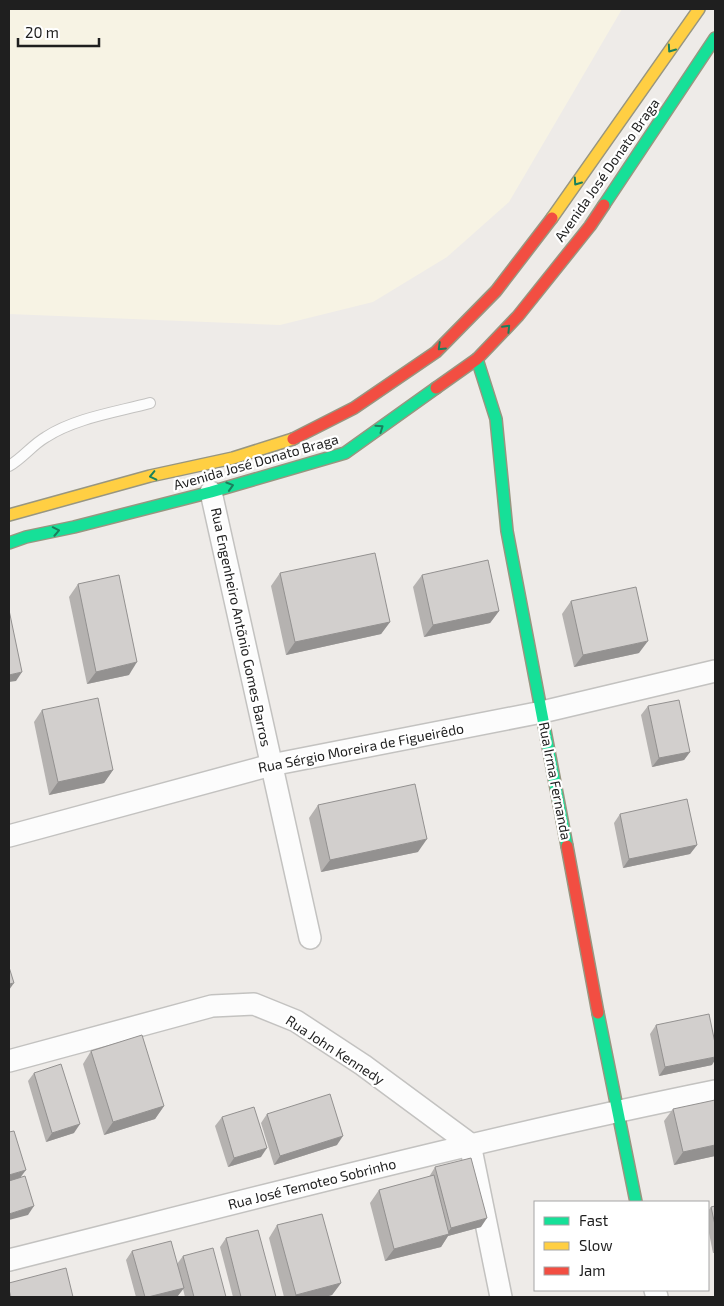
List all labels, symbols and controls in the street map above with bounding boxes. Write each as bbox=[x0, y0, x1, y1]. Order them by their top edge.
scale bar bbox=[18, 15, 99, 47]
text: 20 m bbox=[25, 23, 59, 41]
one-way arrow bbox=[668, 43, 677, 53]
street label: Avenida José Donato Braga bbox=[551, 95, 663, 245]
one-way arrow bbox=[574, 176, 583, 186]
one-way arrow bbox=[501, 324, 510, 333]
one-way arrow bbox=[438, 341, 447, 350]
one-way arrow bbox=[374, 425, 384, 434]
street label: Avenida José Donato Braga bbox=[171, 430, 340, 493]
one-way arrow bbox=[148, 470, 157, 481]
one-way arrow bbox=[225, 482, 234, 492]
street label: Rua Engenheiro Antõnio Gomes Barros bbox=[208, 506, 275, 748]
one-way arrow bbox=[51, 526, 60, 536]
street label: Rua Sérgio Moreira de Figueirêdo bbox=[257, 719, 465, 776]
street label: Rua Irma Fernanda bbox=[536, 720, 575, 841]
street label: Rua John Kennedy bbox=[283, 1011, 388, 1088]
street label: Rua José Temoteo Sobrinho bbox=[226, 1154, 398, 1213]
legend bbox=[534, 1201, 709, 1291]
text: Fast bbox=[579, 1211, 609, 1229]
text: Slow bbox=[579, 1236, 613, 1254]
text: Jam bbox=[579, 1261, 605, 1279]

